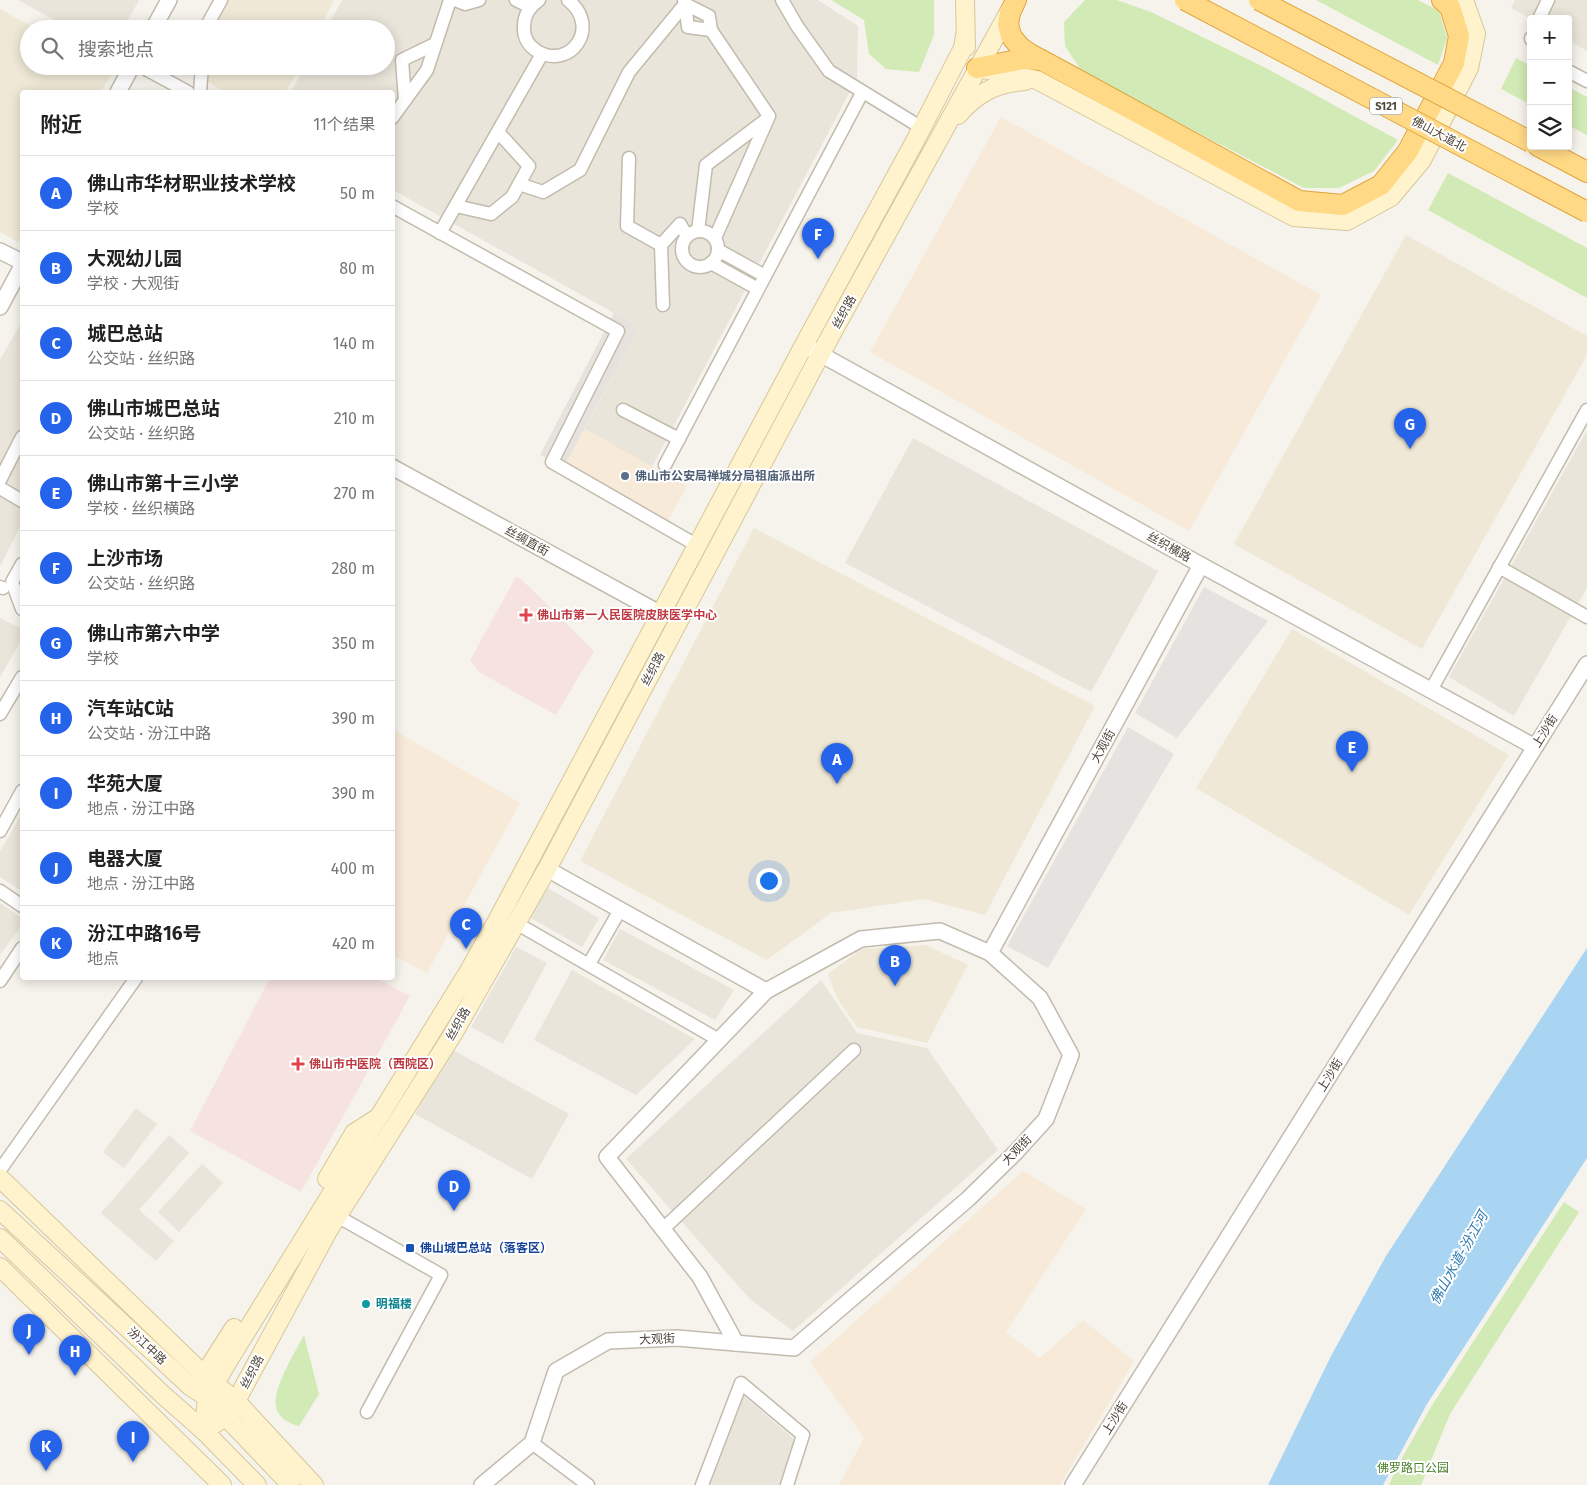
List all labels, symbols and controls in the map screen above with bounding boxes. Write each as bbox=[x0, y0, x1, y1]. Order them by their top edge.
map controls bbox=[1527, 15, 1572, 150]
button: + bbox=[1527, 15, 1572, 60]
search box bbox=[20, 20, 395, 75]
icon: search bbox=[38, 34, 66, 62]
text: 搜索地点 bbox=[78, 38, 154, 61]
button: − bbox=[1527, 60, 1572, 105]
road number: S121 bbox=[1370, 98, 1402, 114]
button: layers bbox=[1527, 105, 1572, 150]
text: 附近 bbox=[40, 112, 82, 138]
street label: 佛山大道北 bbox=[1409, 114, 1469, 154]
text: 11个结果 bbox=[313, 115, 375, 134]
text: 佛山市华材职业技术学校 bbox=[87, 172, 296, 195]
text: A bbox=[51, 184, 61, 203]
text: 50 m bbox=[340, 184, 375, 203]
text: 学校 bbox=[87, 199, 119, 218]
pin: F bbox=[802, 218, 834, 259]
text: 大观幼儿园 bbox=[87, 247, 182, 270]
text: B bbox=[51, 259, 61, 278]
text: 80 m bbox=[339, 259, 375, 278]
text: 学校 · 大观街 bbox=[87, 274, 179, 293]
street label: 丝织路 bbox=[829, 293, 859, 331]
text: 城巴总站 bbox=[87, 322, 163, 345]
text: C bbox=[51, 334, 61, 353]
text: 140 m bbox=[333, 334, 375, 353]
text: 公交站 · 丝织路 bbox=[87, 349, 195, 368]
text: 佛山市城巴总站 bbox=[87, 397, 220, 420]
pin: G bbox=[1394, 408, 1426, 449]
text: D bbox=[51, 409, 61, 428]
text: 210 m bbox=[334, 409, 375, 428]
text: 公交站 · 丝织路 bbox=[87, 424, 195, 443]
place label: 佛山市公安局禅城分局祖庙派出所 bbox=[635, 469, 815, 483]
marker: 佛山市公安局禅城分局祖庙派出所 bbox=[619, 470, 631, 482]
text: 佛山市第十三小学 bbox=[87, 472, 239, 495]
text: E bbox=[52, 484, 60, 503]
text: 270 m bbox=[333, 484, 375, 503]
text: 学校 · 丝织横路 bbox=[87, 499, 195, 518]
street label: 丝绸直街 bbox=[503, 523, 551, 559]
street label: 丝织横路 bbox=[1145, 529, 1193, 565]
text: 上沙市场 bbox=[87, 547, 163, 570]
text: F bbox=[52, 559, 60, 578]
text: 280 m bbox=[331, 559, 375, 578]
text: 公交站 · 丝织路 bbox=[87, 574, 195, 593]
marker: 佛山市第一人民医院皮肤医学中心 bbox=[519, 608, 533, 622]
place label: 佛山市第一人民医院皮肤医学中心 bbox=[537, 608, 717, 622]
text: 佛山市第六中学 bbox=[87, 622, 220, 645]
text: G bbox=[51, 634, 61, 653]
text: 350 m bbox=[332, 634, 375, 653]
text: 学校 bbox=[87, 649, 119, 668]
street label: 丝织路 bbox=[638, 650, 668, 688]
text: 汽车站C站 bbox=[87, 697, 174, 720]
text: H bbox=[51, 709, 61, 728]
text: 390 m bbox=[332, 709, 375, 728]
street label: 上沙街 bbox=[1530, 712, 1560, 750]
text: 公交站 · 汾江中路 bbox=[87, 724, 211, 743]
street label: 大观街 bbox=[1088, 727, 1118, 765]
pin: E bbox=[1336, 731, 1368, 772]
pin: A bbox=[821, 743, 853, 784]
text: 华苑大厦 bbox=[87, 772, 163, 795]
text: I bbox=[54, 784, 58, 803]
text: 390 m bbox=[332, 784, 375, 803]
text: 地点 · 汾江中路 bbox=[87, 799, 195, 818]
text: 电器大厦 bbox=[87, 847, 163, 870]
text: J bbox=[53, 859, 59, 878]
text: 400 m bbox=[331, 859, 375, 878]
your location bbox=[756, 868, 782, 894]
text: 地点 · 汾江中路 bbox=[87, 874, 195, 893]
pin: C bbox=[450, 908, 482, 949]
text: 汾江中路16号 bbox=[87, 922, 202, 945]
text: K bbox=[51, 934, 61, 953]
text: 420 m bbox=[332, 934, 375, 953]
pin: B bbox=[879, 945, 911, 986]
text: 地点 bbox=[87, 949, 119, 968]
street label: 丝织路 bbox=[443, 1005, 473, 1043]
street label: 上沙街 bbox=[1315, 1056, 1345, 1094]
marker: 佛山市中医院（西院区） bbox=[291, 1057, 305, 1071]
place label: 佛山市中医院（西院区） bbox=[309, 1057, 441, 1071]
street label: 大观街 bbox=[999, 1132, 1035, 1168]
pin: D bbox=[438, 1170, 470, 1211]
water label: 佛山水道-汾江河 bbox=[1426, 1206, 1493, 1307]
place label: 佛山城巴总站（落客区） bbox=[420, 1241, 552, 1255]
marker: 佛山城巴总站（落客区） bbox=[404, 1242, 416, 1254]
place label: 明福楼 bbox=[376, 1297, 412, 1311]
marker: 明福楼 bbox=[360, 1298, 372, 1310]
pin: J bbox=[13, 1314, 45, 1355]
street label: 汾江中路 bbox=[125, 1325, 169, 1367]
street label: 大观街 bbox=[639, 1331, 675, 1347]
pin: H bbox=[59, 1335, 91, 1376]
street label: 丝织路 bbox=[237, 1353, 267, 1391]
street label: 上沙街 bbox=[1100, 1399, 1130, 1437]
pin: I bbox=[117, 1421, 149, 1462]
pin: K bbox=[30, 1430, 62, 1471]
park label: 佛罗路口公园 bbox=[1377, 1461, 1449, 1475]

